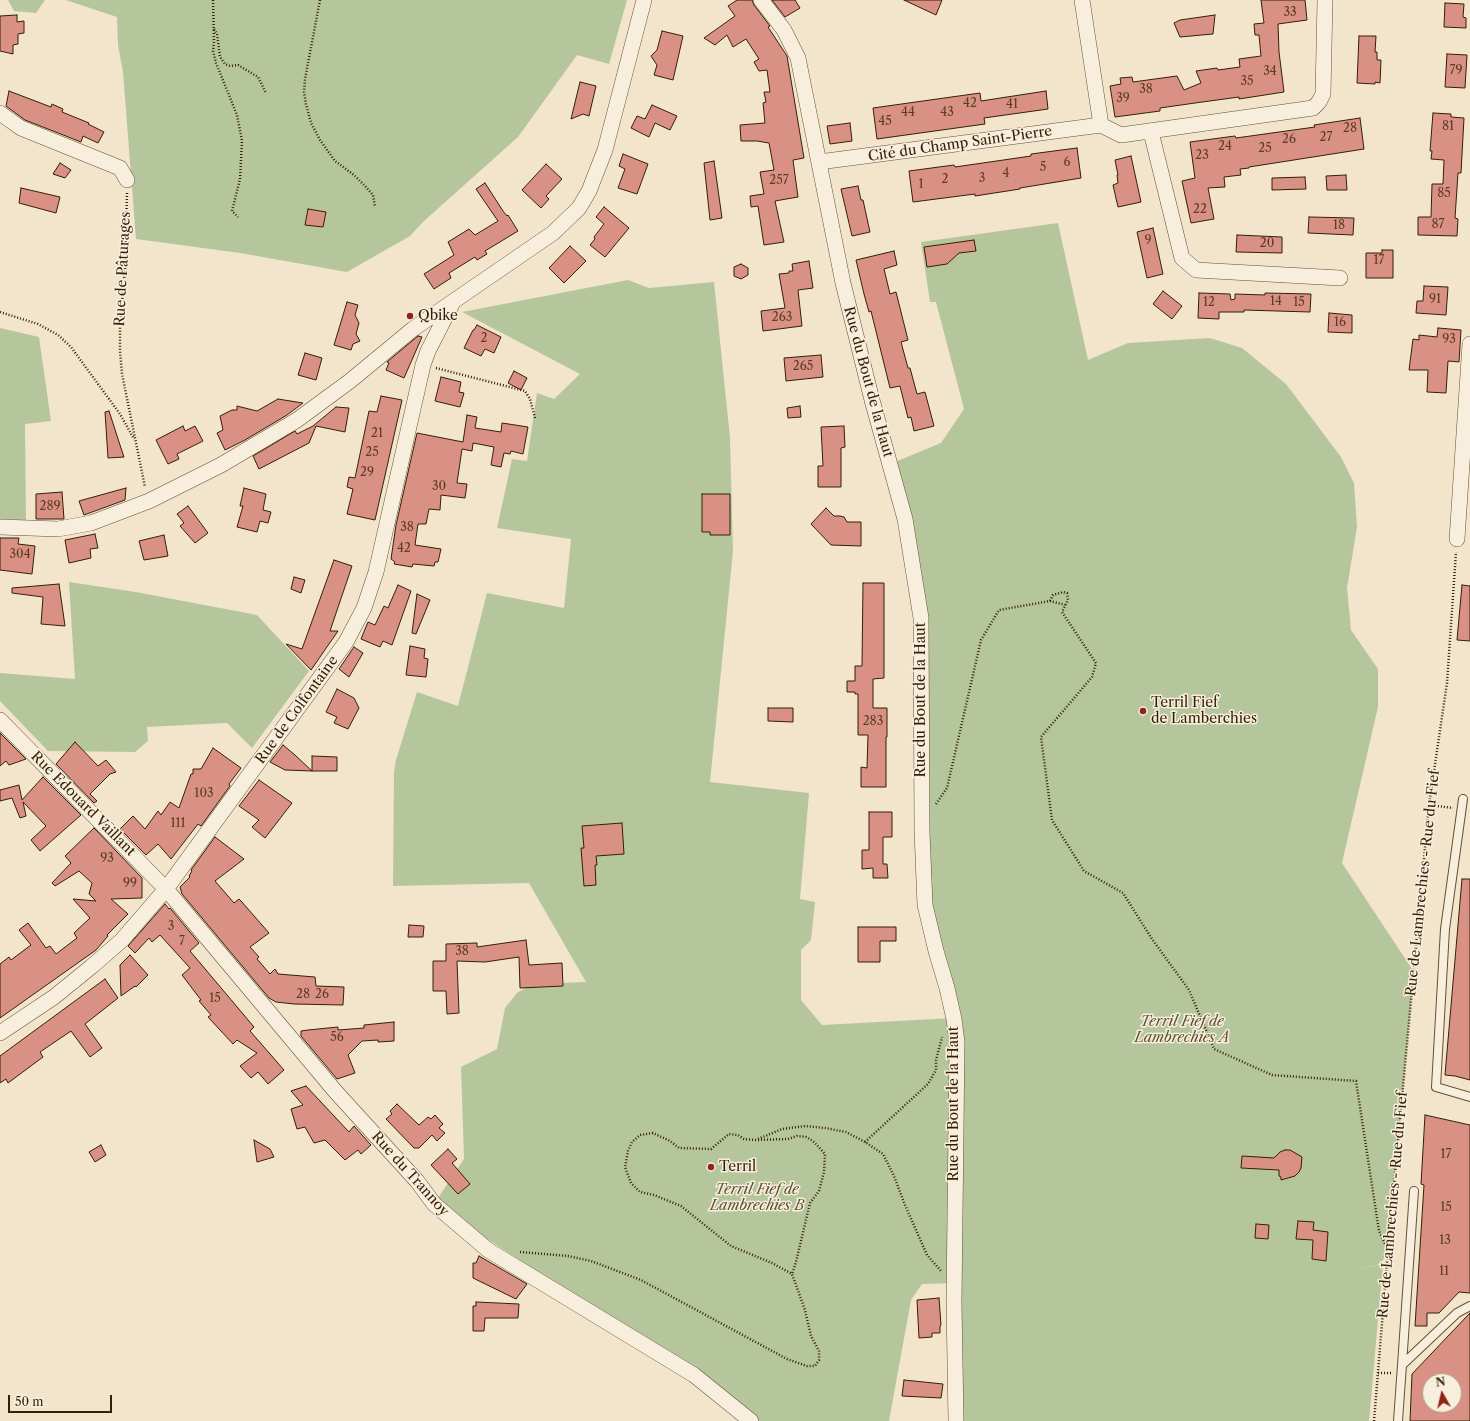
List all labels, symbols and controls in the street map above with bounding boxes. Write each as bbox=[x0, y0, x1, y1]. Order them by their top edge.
house number: 33 bbox=[1283, 6, 1297, 20]
house number: 79 bbox=[1450, 64, 1462, 78]
house number: 34 bbox=[1263, 65, 1277, 79]
house number: 35 bbox=[1240, 75, 1254, 89]
house number: 38 bbox=[1139, 83, 1153, 97]
house number: 39 bbox=[1116, 92, 1130, 106]
house number: 42 bbox=[963, 97, 977, 111]
house number: 41 bbox=[1006, 98, 1018, 112]
house number: 44 bbox=[901, 106, 915, 120]
house number: 43 bbox=[940, 106, 954, 120]
house number: 45 bbox=[878, 115, 892, 129]
house number: 81 bbox=[1442, 120, 1454, 134]
house number: 28 bbox=[1343, 122, 1357, 136]
street label: Cité du Champ Saint-Pierre bbox=[867, 123, 1053, 165]
house number: 27 bbox=[1320, 131, 1332, 145]
house number: 26 bbox=[1282, 133, 1296, 147]
house number: 24 bbox=[1218, 140, 1232, 154]
house number: 25 bbox=[1258, 142, 1272, 156]
house number: 23 bbox=[1195, 149, 1209, 163]
house number: 6 bbox=[1063, 156, 1071, 170]
house number: 5 bbox=[1040, 161, 1046, 175]
house number: 4 bbox=[1003, 167, 1009, 181]
house number: 3 bbox=[979, 172, 985, 186]
house number: 2 bbox=[942, 173, 948, 187]
house number: 257 bbox=[769, 174, 789, 188]
house number: 1 bbox=[918, 178, 924, 192]
house number: 85 bbox=[1437, 187, 1451, 201]
house number: 22 bbox=[1193, 203, 1207, 217]
street label: Rue de Pâturages bbox=[112, 211, 134, 327]
house number: 87 bbox=[1431, 218, 1445, 232]
house number: 18 bbox=[1333, 219, 1345, 233]
house number: 9 bbox=[1144, 234, 1152, 248]
house number: 20 bbox=[1260, 237, 1274, 251]
house number: 17 bbox=[1374, 254, 1384, 268]
house number: 91 bbox=[1429, 293, 1441, 307]
house number: 14 bbox=[1270, 295, 1282, 309]
house number: 12 bbox=[1203, 296, 1215, 310]
house number: 15 bbox=[1293, 296, 1305, 310]
street label: Rue du Bout de la Haut bbox=[840, 305, 896, 459]
place label: Qbike bbox=[418, 308, 458, 324]
marker: Qbike bbox=[405, 311, 415, 321]
house number: 263 bbox=[772, 311, 792, 325]
house number: 16 bbox=[1334, 316, 1346, 330]
house number: 2 bbox=[481, 332, 487, 346]
house number: 93 bbox=[1442, 333, 1456, 347]
house number: 265 bbox=[793, 360, 813, 374]
house number: 21 bbox=[371, 427, 383, 441]
house number: 25 bbox=[365, 446, 379, 460]
house number: 29 bbox=[360, 466, 374, 480]
house number: 30 bbox=[432, 480, 446, 494]
house number: 289 bbox=[39, 500, 61, 514]
house number: 38 bbox=[400, 521, 414, 535]
house number: 42 bbox=[397, 542, 411, 556]
house number: 304 bbox=[9, 548, 31, 562]
street label: Rue du Bout de la Haut bbox=[913, 622, 929, 778]
street label: Rue de Colfontaine bbox=[252, 653, 342, 767]
place label: Terril Fief de Lamberchies bbox=[1151, 695, 1257, 728]
marker: Terril Fief de Lamberchies bbox=[1138, 706, 1148, 716]
house number: 283 bbox=[863, 715, 883, 729]
street label: Rue Edouard Vaillant bbox=[27, 748, 139, 860]
street label: Rue de Lambrechies - Rue du Fief bbox=[1403, 769, 1443, 997]
house number: 103 bbox=[194, 787, 214, 801]
house number: 111 bbox=[170, 817, 186, 831]
house number: 93 bbox=[100, 852, 114, 866]
house number: 99 bbox=[123, 877, 137, 891]
house number: 3 bbox=[168, 920, 174, 934]
house number: 7 bbox=[179, 935, 185, 949]
house number: 38 bbox=[455, 945, 469, 959]
house number: 28 bbox=[296, 988, 310, 1002]
house number: 26 bbox=[315, 988, 329, 1002]
house number: 15 bbox=[209, 992, 221, 1006]
park label: Terril Fief de Lambrechies A bbox=[1134, 1014, 1230, 1046]
street label: Rue du Bout de la Haut bbox=[946, 1026, 962, 1182]
house number: 56 bbox=[330, 1031, 344, 1045]
street label: Rue de Lambrechies - Rue du Fief bbox=[1375, 1091, 1411, 1319]
street label: Rue du Trannoy bbox=[368, 1128, 452, 1220]
house number: 17 bbox=[1441, 1148, 1451, 1162]
place label: Terril bbox=[719, 1159, 756, 1175]
marker: Terril bbox=[706, 1162, 716, 1172]
park label: Terril Fief de Lambrechies B bbox=[710, 1182, 804, 1214]
house number: 15 bbox=[1440, 1201, 1452, 1215]
house number: 13 bbox=[1439, 1234, 1451, 1248]
house number: 11 bbox=[1439, 1265, 1449, 1279]
north arrow bbox=[1422, 1373, 1462, 1413]
text: N bbox=[1435, 1375, 1446, 1390]
scale bar bbox=[10, 1387, 114, 1413]
text: 50 m bbox=[15, 1394, 44, 1409]

